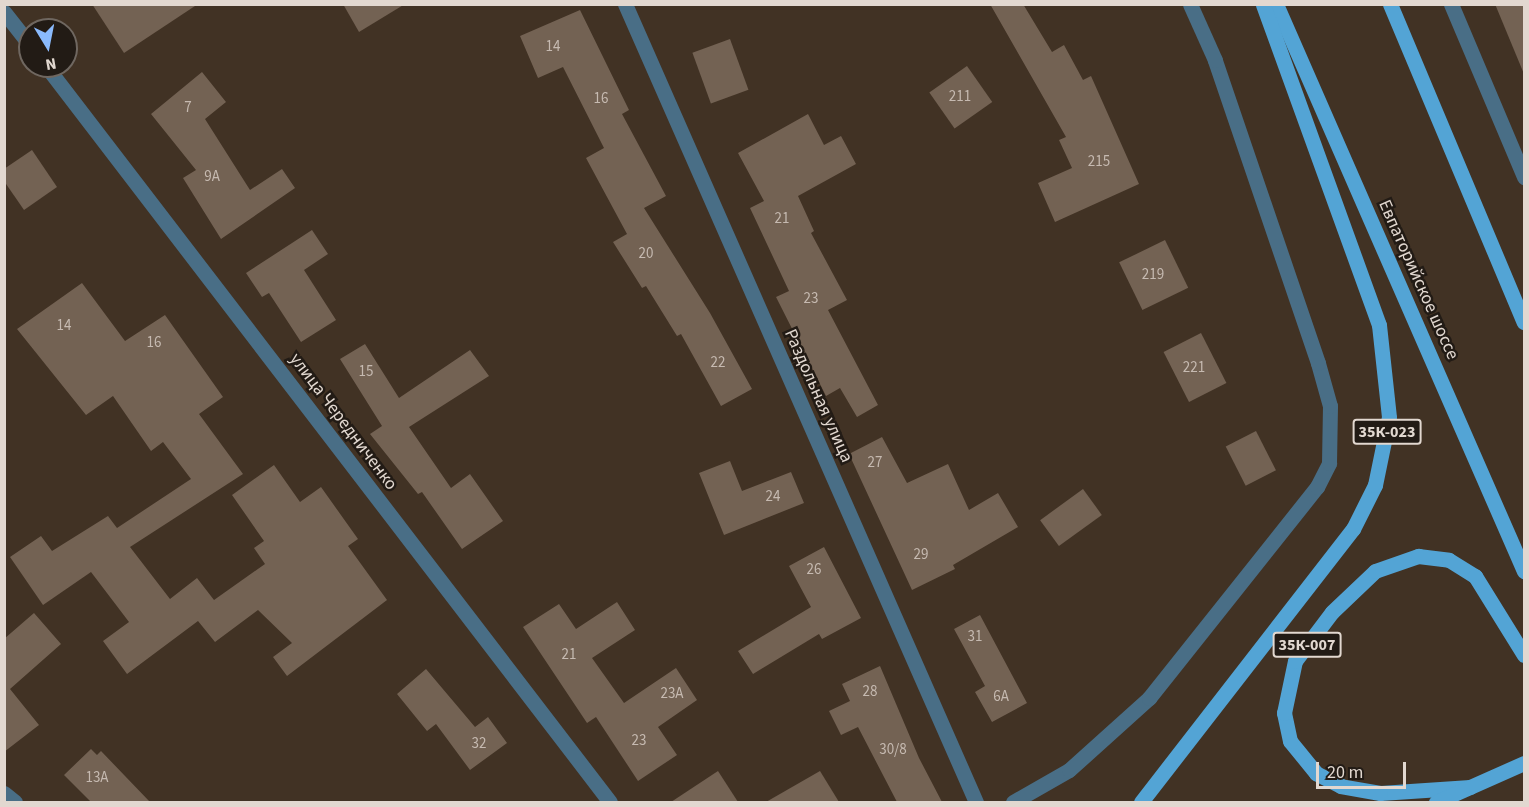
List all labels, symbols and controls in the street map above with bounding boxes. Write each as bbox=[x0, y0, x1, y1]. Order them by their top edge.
north arrow bbox=[18, 18, 78, 78]
house number: 14 bbox=[546, 38, 560, 56]
text: N bbox=[44, 52, 58, 76]
house number: 211 bbox=[949, 88, 971, 106]
house number: 16 bbox=[594, 90, 608, 108]
house number: 7 bbox=[184, 99, 192, 117]
house number: 215 bbox=[1088, 153, 1110, 171]
house number: 9А bbox=[204, 168, 220, 186]
street label: Евпаторийское шоссе bbox=[1373, 197, 1463, 363]
house number: 21 bbox=[775, 210, 789, 228]
house number: 20 bbox=[639, 245, 653, 263]
house number: 219 bbox=[1142, 266, 1164, 284]
house number: 23 bbox=[804, 290, 818, 308]
house number: 14 bbox=[57, 317, 71, 335]
street label: Раздольная улица bbox=[779, 326, 857, 466]
house number: 16 bbox=[147, 334, 161, 352]
street label: улица Чередниченко bbox=[284, 349, 402, 495]
house number: 22 bbox=[711, 354, 725, 372]
house number: 221 bbox=[1183, 359, 1205, 377]
house number: 15 bbox=[359, 363, 373, 381]
road number: 35К-023 bbox=[1352, 419, 1422, 445]
house number: 27 bbox=[868, 454, 882, 472]
house number: 24 bbox=[766, 488, 780, 506]
house number: 29 bbox=[914, 546, 928, 564]
house number: 26 bbox=[807, 561, 821, 579]
house number: 31 bbox=[968, 628, 982, 646]
road number: 35К-007 bbox=[1272, 632, 1342, 658]
house number: 21 bbox=[562, 646, 576, 664]
house number: 28 bbox=[863, 683, 877, 701]
house number: 23А bbox=[660, 685, 684, 703]
house number: 6А bbox=[993, 688, 1009, 706]
house number: 23 bbox=[632, 732, 646, 750]
house number: 32 bbox=[472, 735, 486, 753]
house number: 30/8 bbox=[879, 741, 907, 759]
scale bar bbox=[1319, 750, 1409, 788]
text: 20 m bbox=[1327, 760, 1363, 785]
house number: 13А bbox=[85, 769, 109, 787]

